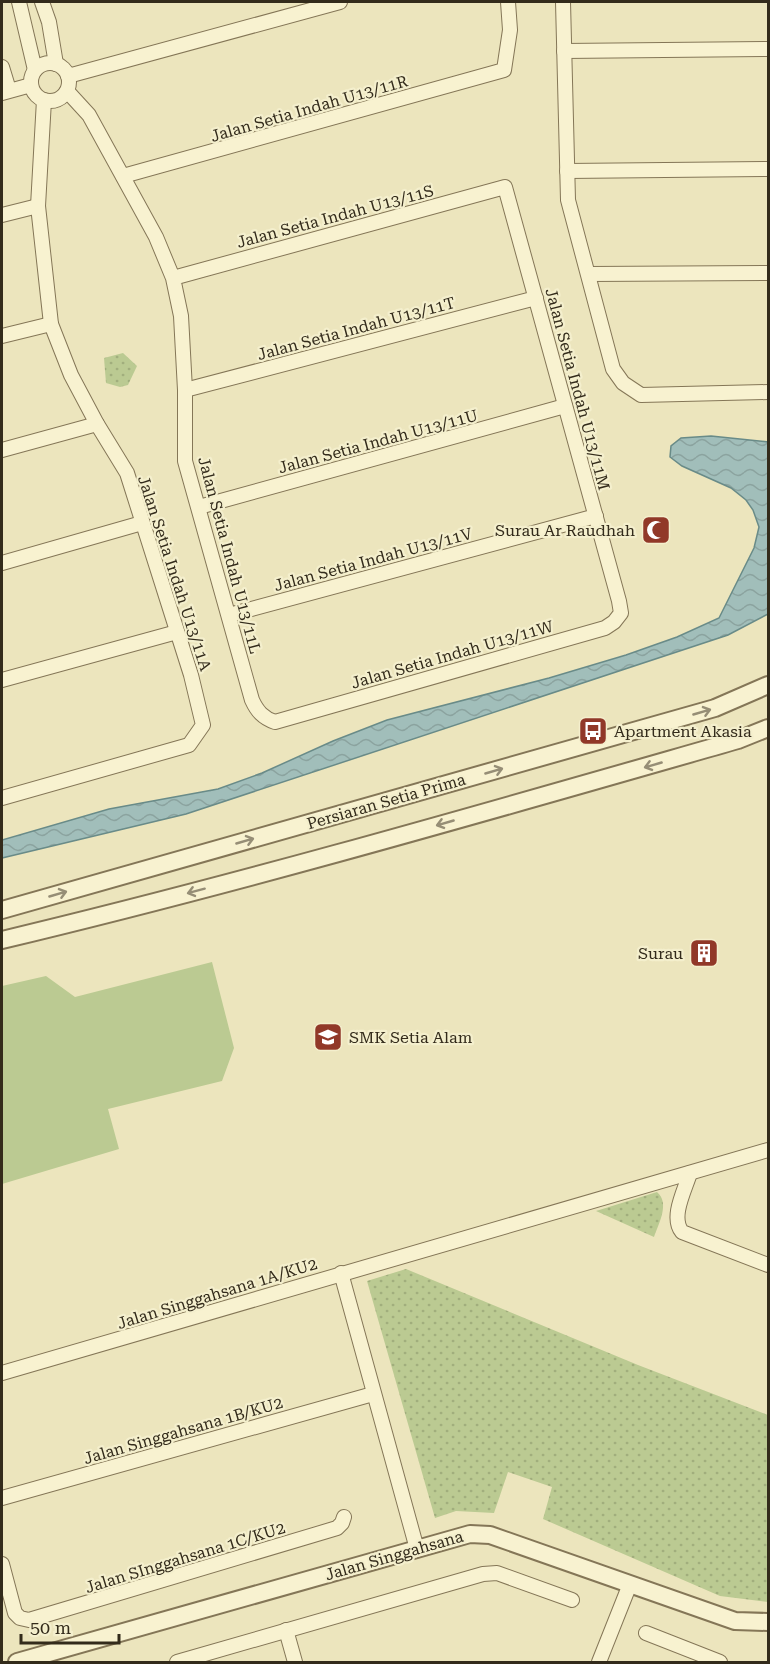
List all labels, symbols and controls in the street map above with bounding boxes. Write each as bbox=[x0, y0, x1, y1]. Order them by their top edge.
street label: Jalan Setia Indah U13/11R bbox=[208, 71, 410, 146]
street label: Jalan Setia Indah U13/11S bbox=[235, 181, 436, 252]
street label: Jalan Setia Indah U13/11M bbox=[541, 286, 614, 492]
street label: Jalan Setia Indah U13/11T bbox=[255, 293, 457, 364]
street label: Jalan Setia Indah U13/11U bbox=[276, 406, 480, 477]
street label: Jalan Setia Indah U13/11L bbox=[194, 455, 265, 656]
street label: Jalan Setia Indah U13/11A bbox=[134, 473, 215, 674]
mosque icon: Surau Ar Raudhah bbox=[640, 514, 672, 546]
place label: Surau Ar Raudhah bbox=[495, 521, 635, 540]
street label: Jalan Setia Indah U13/11V bbox=[272, 524, 475, 595]
street label: Jalan Setia Indah U13/11W bbox=[349, 616, 556, 692]
one-way arrow bbox=[692, 706, 711, 717]
bus stop icon: Apartment Akasia bbox=[577, 715, 609, 747]
place label: Apartment Akasia bbox=[614, 722, 752, 741]
one-way arrow bbox=[644, 759, 663, 771]
one-way arrow bbox=[484, 765, 503, 776]
street label: Persiaran Setia Prima bbox=[305, 770, 468, 833]
one-way arrow bbox=[436, 818, 455, 829]
one-way arrow bbox=[236, 835, 255, 846]
one-way arrow bbox=[187, 886, 206, 897]
one-way arrow bbox=[48, 888, 67, 899]
building icon: Surau bbox=[688, 937, 720, 969]
place label: Surau bbox=[638, 944, 683, 963]
school or university icon: SMK Setia Alam bbox=[312, 1021, 344, 1053]
place label: SMK Setia Alam bbox=[349, 1028, 473, 1047]
street label: Jalan Singgahsana 1A/KU2 bbox=[115, 1254, 319, 1333]
street label: Jalan Singgahsana 1B/KU2 bbox=[81, 1393, 285, 1468]
street label: Jalan SInggahsana 1C/KU2 bbox=[83, 1518, 287, 1597]
street label: Jalan Singgahsana bbox=[323, 1527, 466, 1584]
scale bar bbox=[21, 1607, 118, 1645]
text: 50 m bbox=[30, 1617, 71, 1638]

